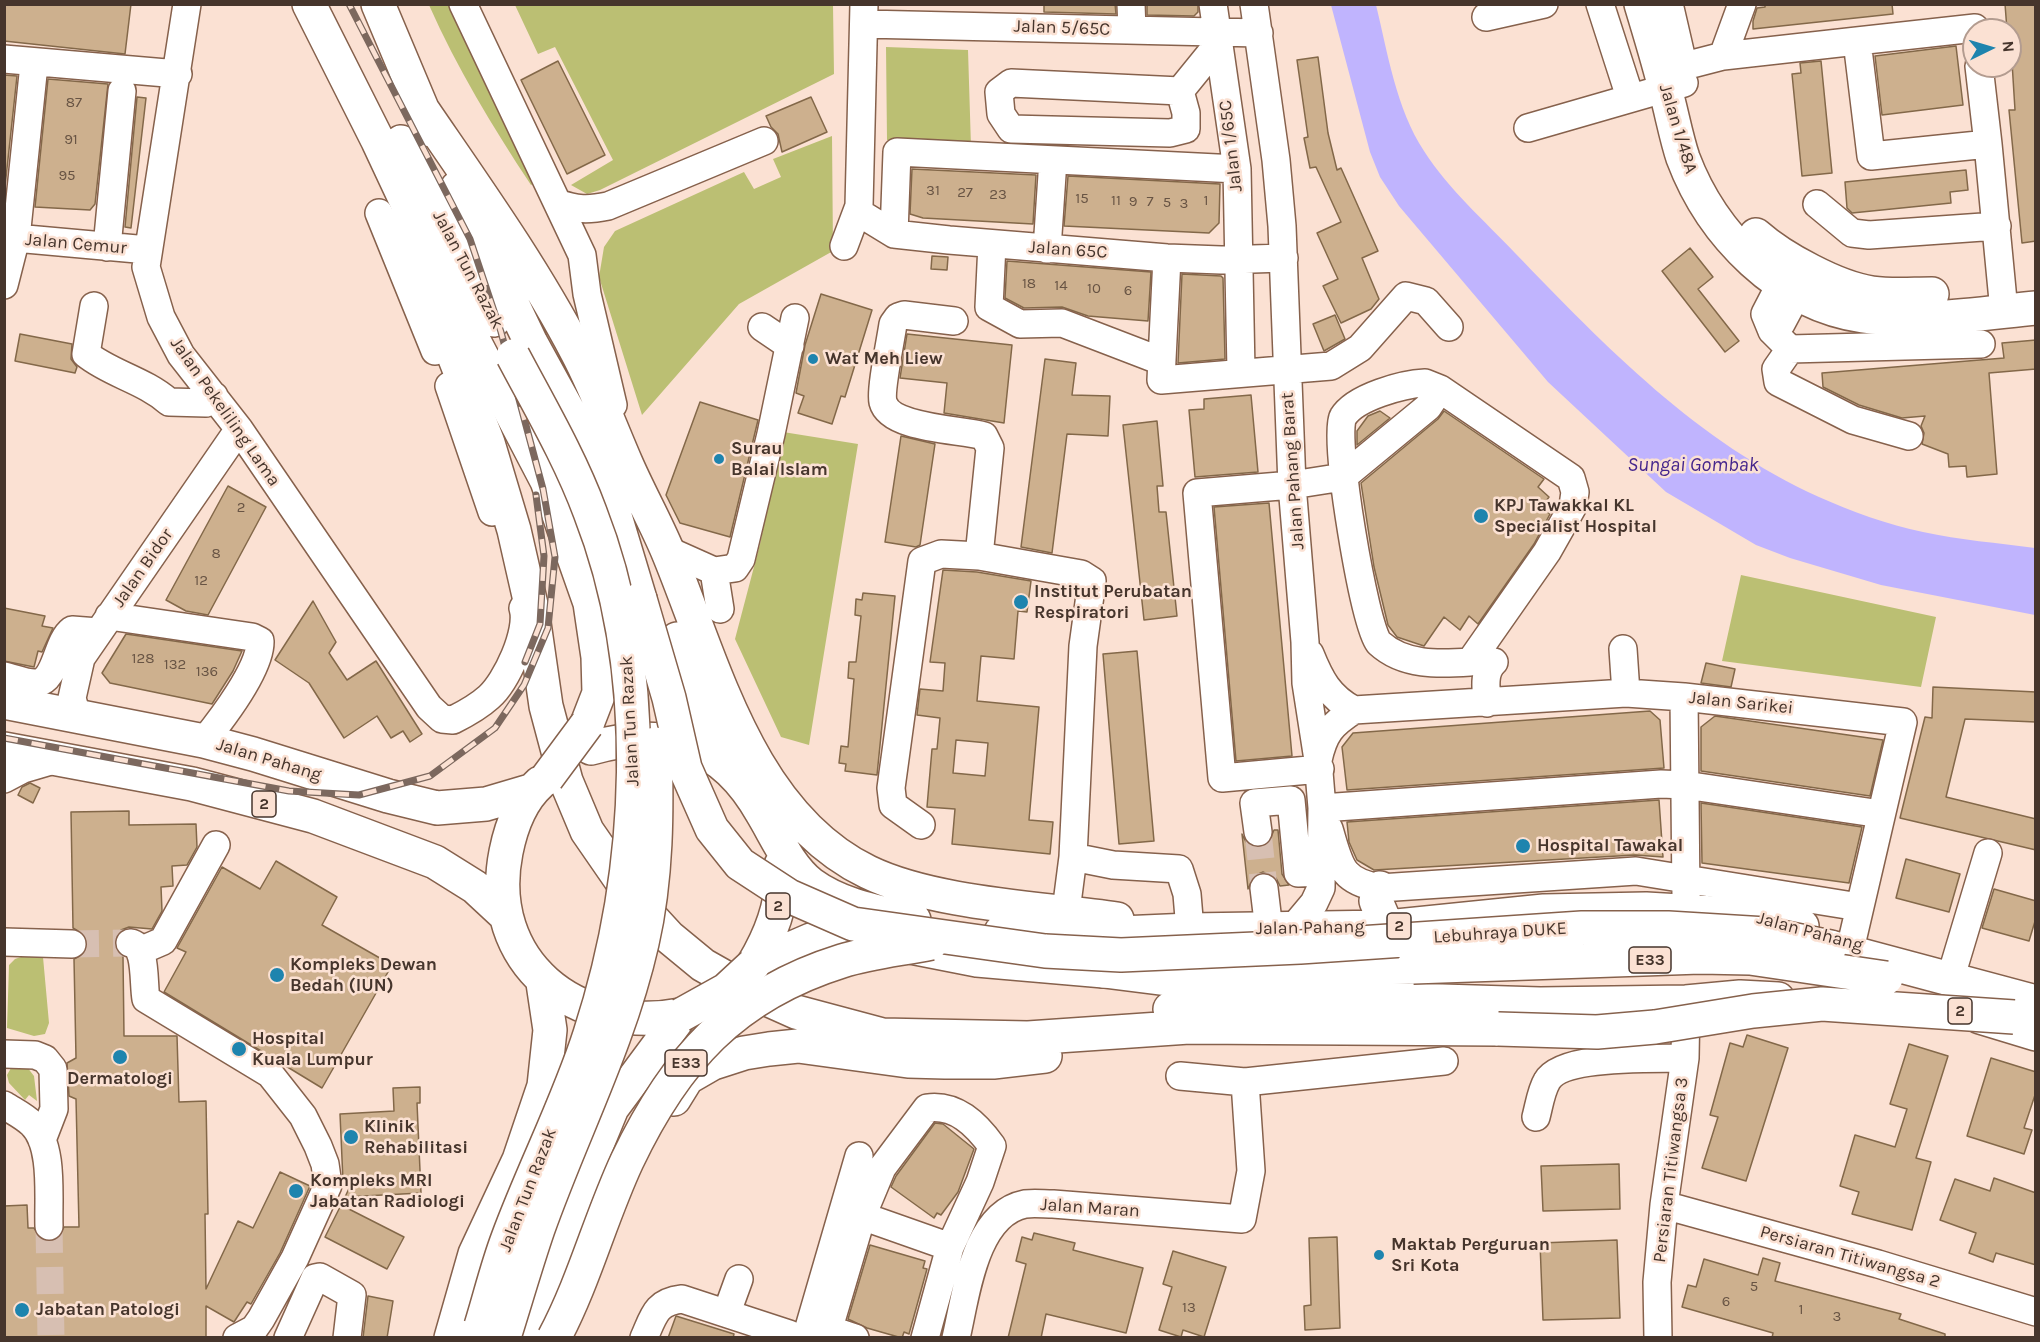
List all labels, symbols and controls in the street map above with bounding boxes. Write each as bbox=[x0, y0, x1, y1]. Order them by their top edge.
street label: Jalan 5/65C bbox=[1013, 16, 1111, 40]
north arrow bbox=[1962, 18, 2022, 78]
text: N bbox=[1998, 40, 2018, 53]
street label: Jalan 1/48A bbox=[1654, 82, 1702, 176]
house number: 87 bbox=[66, 94, 82, 112]
street label: Jalan 1/65C bbox=[1215, 99, 1247, 193]
house number: 91 bbox=[64, 131, 78, 149]
house number: 95 bbox=[58, 167, 76, 185]
house number: 31 bbox=[926, 182, 940, 200]
house number: 27 bbox=[957, 184, 973, 202]
house number: 23 bbox=[989, 186, 1007, 204]
house number: 15 bbox=[1075, 190, 1089, 208]
house number: 11 bbox=[1111, 192, 1121, 210]
house number: 1 bbox=[1204, 192, 1208, 210]
house number: 9 bbox=[1129, 193, 1137, 211]
house number: 7 bbox=[1146, 193, 1154, 211]
house number: 5 bbox=[1163, 194, 1171, 212]
house number: 3 bbox=[1180, 195, 1188, 213]
street label: Jalan Tun Razak bbox=[428, 207, 508, 333]
street label: Jalan Cemur bbox=[24, 229, 128, 259]
street label: Jalan 65C bbox=[1028, 236, 1108, 264]
house number: 18 bbox=[1022, 275, 1036, 293]
house number: 14 bbox=[1054, 277, 1068, 295]
house number: 10 bbox=[1087, 280, 1101, 298]
house number: 6 bbox=[1124, 282, 1132, 300]
street label: Jalan Pekeliling Lama bbox=[165, 333, 285, 491]
place label: Wat Meh Liew bbox=[825, 348, 943, 370]
marker: Wat Meh Liew bbox=[806, 352, 820, 366]
street label: Jalan Pahang Barat bbox=[1277, 392, 1309, 550]
place label: Surau Balai Islam bbox=[731, 438, 828, 480]
marker: Surau Balai Islam bbox=[712, 452, 726, 466]
water label: Sungai Gombak bbox=[1627, 453, 1759, 477]
place label: KPJ Tawakkal KL Specialist Hospital bbox=[1494, 495, 1657, 538]
house number: 2 bbox=[237, 499, 245, 517]
marker: KPJ Tawakkal KL Specialist Hospital bbox=[1472, 507, 1490, 525]
street label: Jalan Bidor bbox=[108, 525, 178, 611]
house number: 8 bbox=[211, 545, 221, 563]
house number: 12 bbox=[194, 572, 208, 590]
place label: Institut Perubatan Respiratori bbox=[1034, 581, 1192, 624]
marker: Institut Perubatan Respiratori bbox=[1012, 593, 1030, 611]
house number: 128 bbox=[132, 650, 154, 668]
street label: Jalan Tun Razak bbox=[616, 655, 644, 787]
house number: 132 bbox=[164, 656, 186, 674]
house number: 136 bbox=[196, 663, 218, 681]
street label: Jalan Sarikei bbox=[1688, 687, 1794, 719]
street label: Jalan Pahang bbox=[214, 734, 324, 786]
road number: 2 bbox=[252, 791, 276, 817]
place label: Hospital Tawakal bbox=[1537, 835, 1683, 857]
marker: Hospital Tawakal bbox=[1514, 837, 1532, 855]
road number: 2 bbox=[766, 893, 790, 919]
street label: Jalan Pahang bbox=[1755, 907, 1865, 957]
road number: 2 bbox=[1387, 913, 1411, 939]
street label: Jalan Pahang bbox=[1255, 916, 1365, 940]
street label: Lebuhraya DUKE bbox=[1433, 918, 1567, 948]
road number: E33 bbox=[1629, 947, 1671, 973]
place label: Kompleks Dewan Bedah (IUN) bbox=[290, 954, 437, 996]
marker: Kompleks Dewan Bedah (IUN) bbox=[268, 966, 286, 984]
road number: 2 bbox=[1948, 998, 1972, 1024]
place label: Hospital Kuala Lumpur bbox=[252, 1028, 373, 1070]
marker: Hospital Kuala Lumpur bbox=[230, 1040, 248, 1058]
marker: Dermatologi bbox=[111, 1048, 129, 1066]
road number: E33 bbox=[665, 1050, 707, 1076]
place label: Dermatologi bbox=[67, 1068, 173, 1090]
street label: Persiaran Titiwangsa 3 bbox=[1649, 1076, 1693, 1264]
place label: Klinik Rehabilitasi bbox=[364, 1116, 468, 1158]
street label: Jalan Tun Razak bbox=[495, 1125, 561, 1255]
marker: Klinik Rehabilitasi bbox=[342, 1128, 360, 1146]
place label: Kompleks MRI Jabatan Radiologi bbox=[310, 1170, 465, 1212]
marker: Kompleks MRI Jabatan Radiologi bbox=[287, 1182, 305, 1200]
street label: Jalan Maran bbox=[1040, 1194, 1140, 1222]
street label: Persiaran Titiwangsa 2 bbox=[1757, 1221, 1943, 1293]
place label: Maktab Perguruan Sri Kota bbox=[1391, 1234, 1550, 1276]
marker: Maktab Perguruan Sri Kota bbox=[1372, 1248, 1386, 1262]
house number: 5 bbox=[1750, 1278, 1758, 1296]
house number: 6 bbox=[1722, 1293, 1730, 1311]
place label: Jabatan Patologi bbox=[36, 1299, 180, 1321]
house number: 13 bbox=[1182, 1299, 1196, 1317]
marker: Jabatan Patologi bbox=[13, 1301, 31, 1319]
house number: 1 bbox=[1799, 1301, 1803, 1319]
house number: 3 bbox=[1833, 1308, 1841, 1326]

